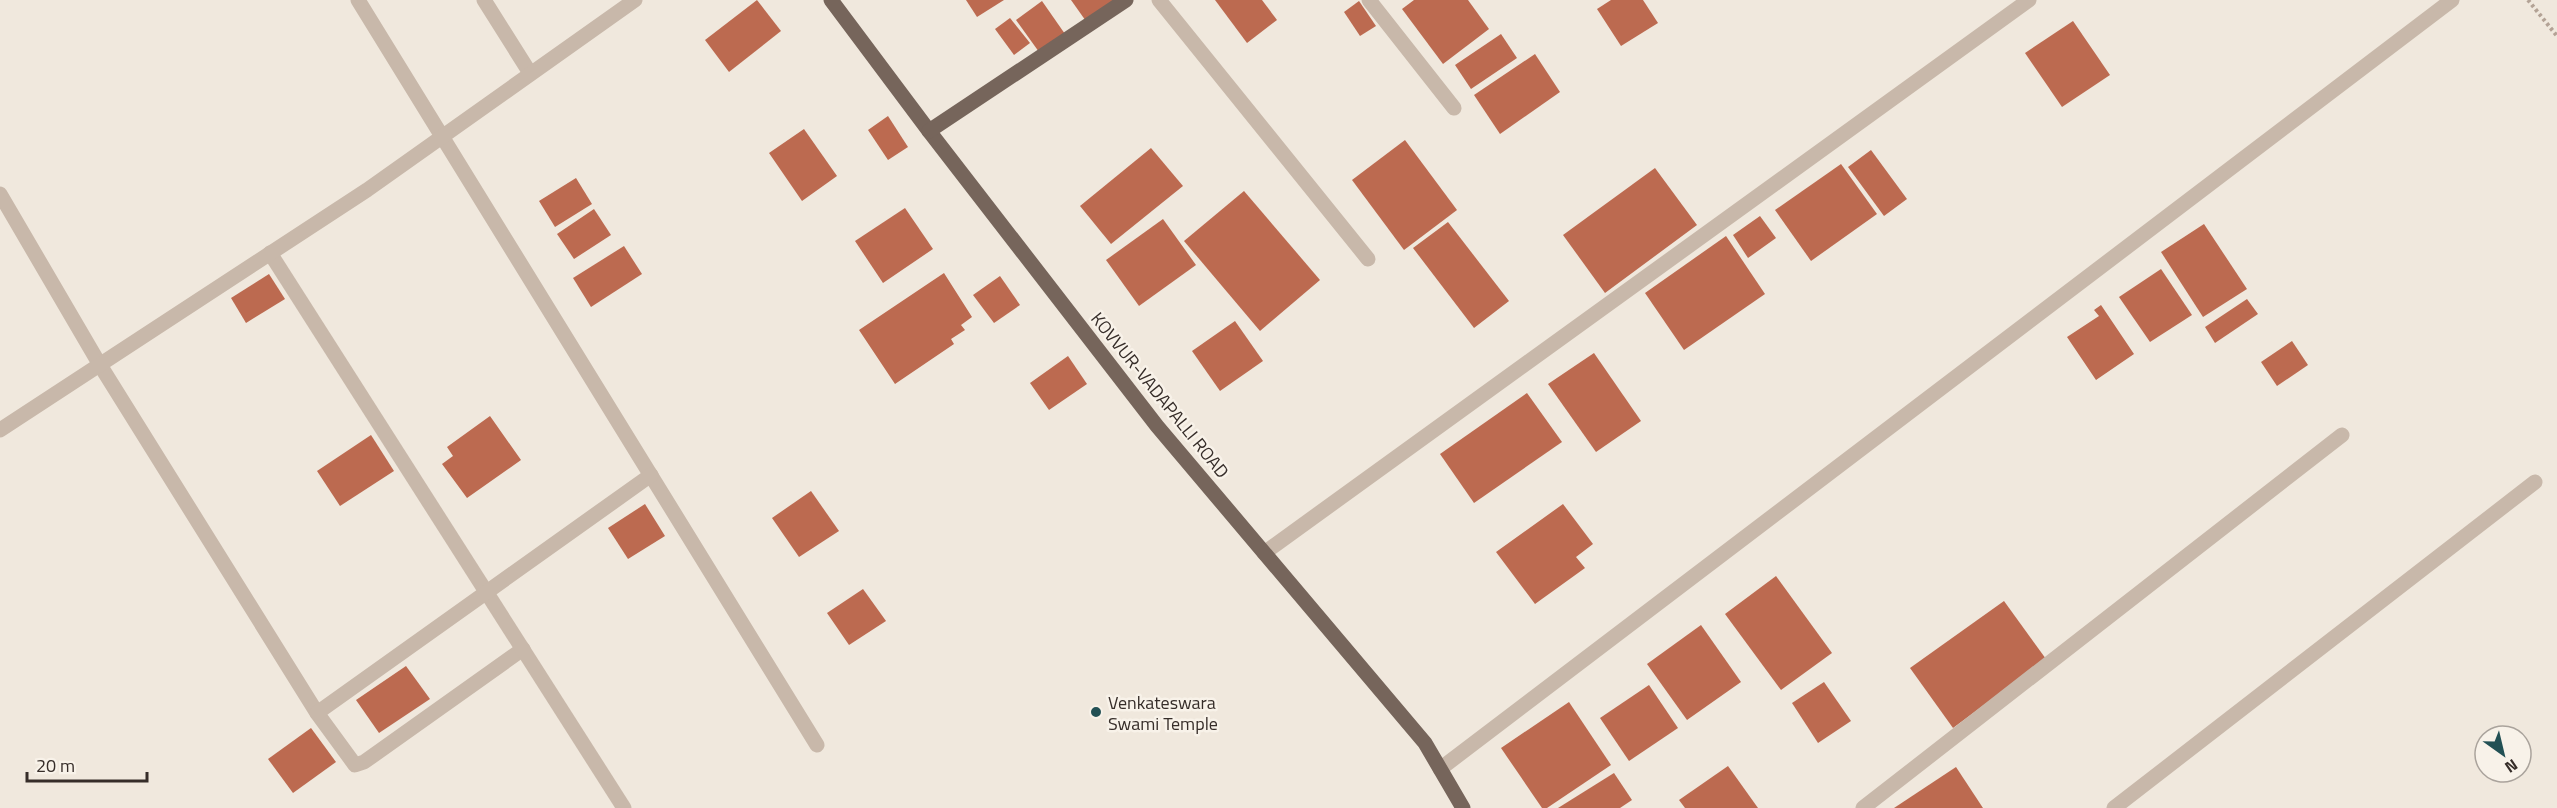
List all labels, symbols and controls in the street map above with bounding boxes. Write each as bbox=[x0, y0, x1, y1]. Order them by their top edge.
street label: KOVVUR-VADAPALLI ROAD bbox=[1084, 306, 1236, 484]
place label: Venkateswara Swami Temple bbox=[1108, 689, 1218, 737]
marker: Venkateswara Swami Temple bbox=[1089, 705, 1103, 719]
north arrow bbox=[2473, 724, 2533, 784]
scale bar bbox=[27, 745, 147, 783]
text: 20 m bbox=[36, 752, 75, 779]
text: N bbox=[2500, 753, 2523, 779]

